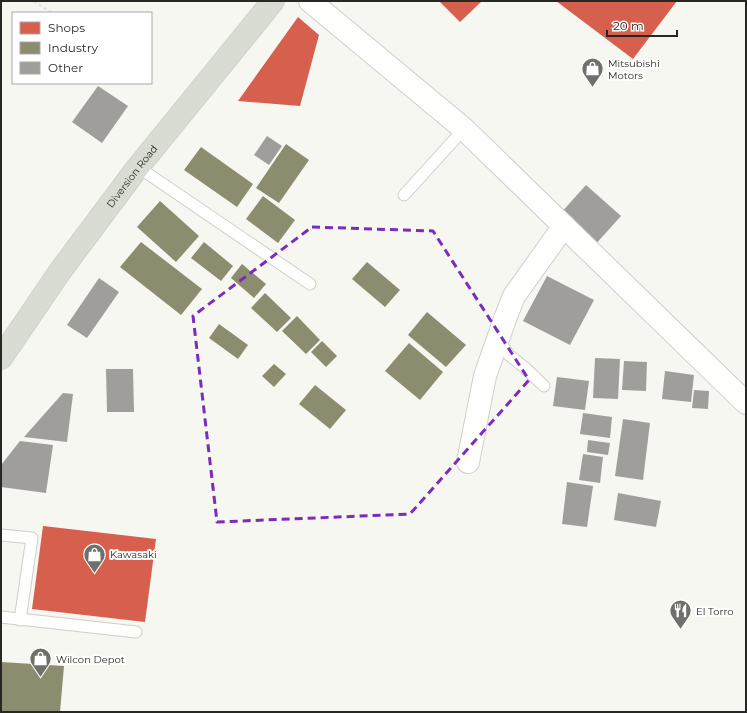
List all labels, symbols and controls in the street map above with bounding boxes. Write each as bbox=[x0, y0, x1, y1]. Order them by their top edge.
legend bbox=[12, 12, 152, 84]
scale bar bbox=[607, 12, 677, 38]
text: 20 m bbox=[613, 18, 644, 33]
text: Shops bbox=[48, 20, 85, 35]
text: Industry bbox=[48, 40, 98, 55]
shop icon: Mitsubishi Motors bbox=[579, 56, 605, 89]
place label: Mitsubishi Motors bbox=[608, 57, 660, 82]
text: Other bbox=[48, 60, 83, 75]
street label: Diversion Road bbox=[104, 142, 160, 210]
shop icon: Kawasaki bbox=[81, 541, 107, 574]
place label: Kawasaki bbox=[110, 548, 157, 561]
restaurant icon: El Torro bbox=[668, 598, 694, 631]
place label: El Torro bbox=[696, 605, 734, 618]
shop icon: Wilcon Depot bbox=[27, 646, 53, 679]
place label: Wilcon Depot bbox=[56, 653, 125, 666]

